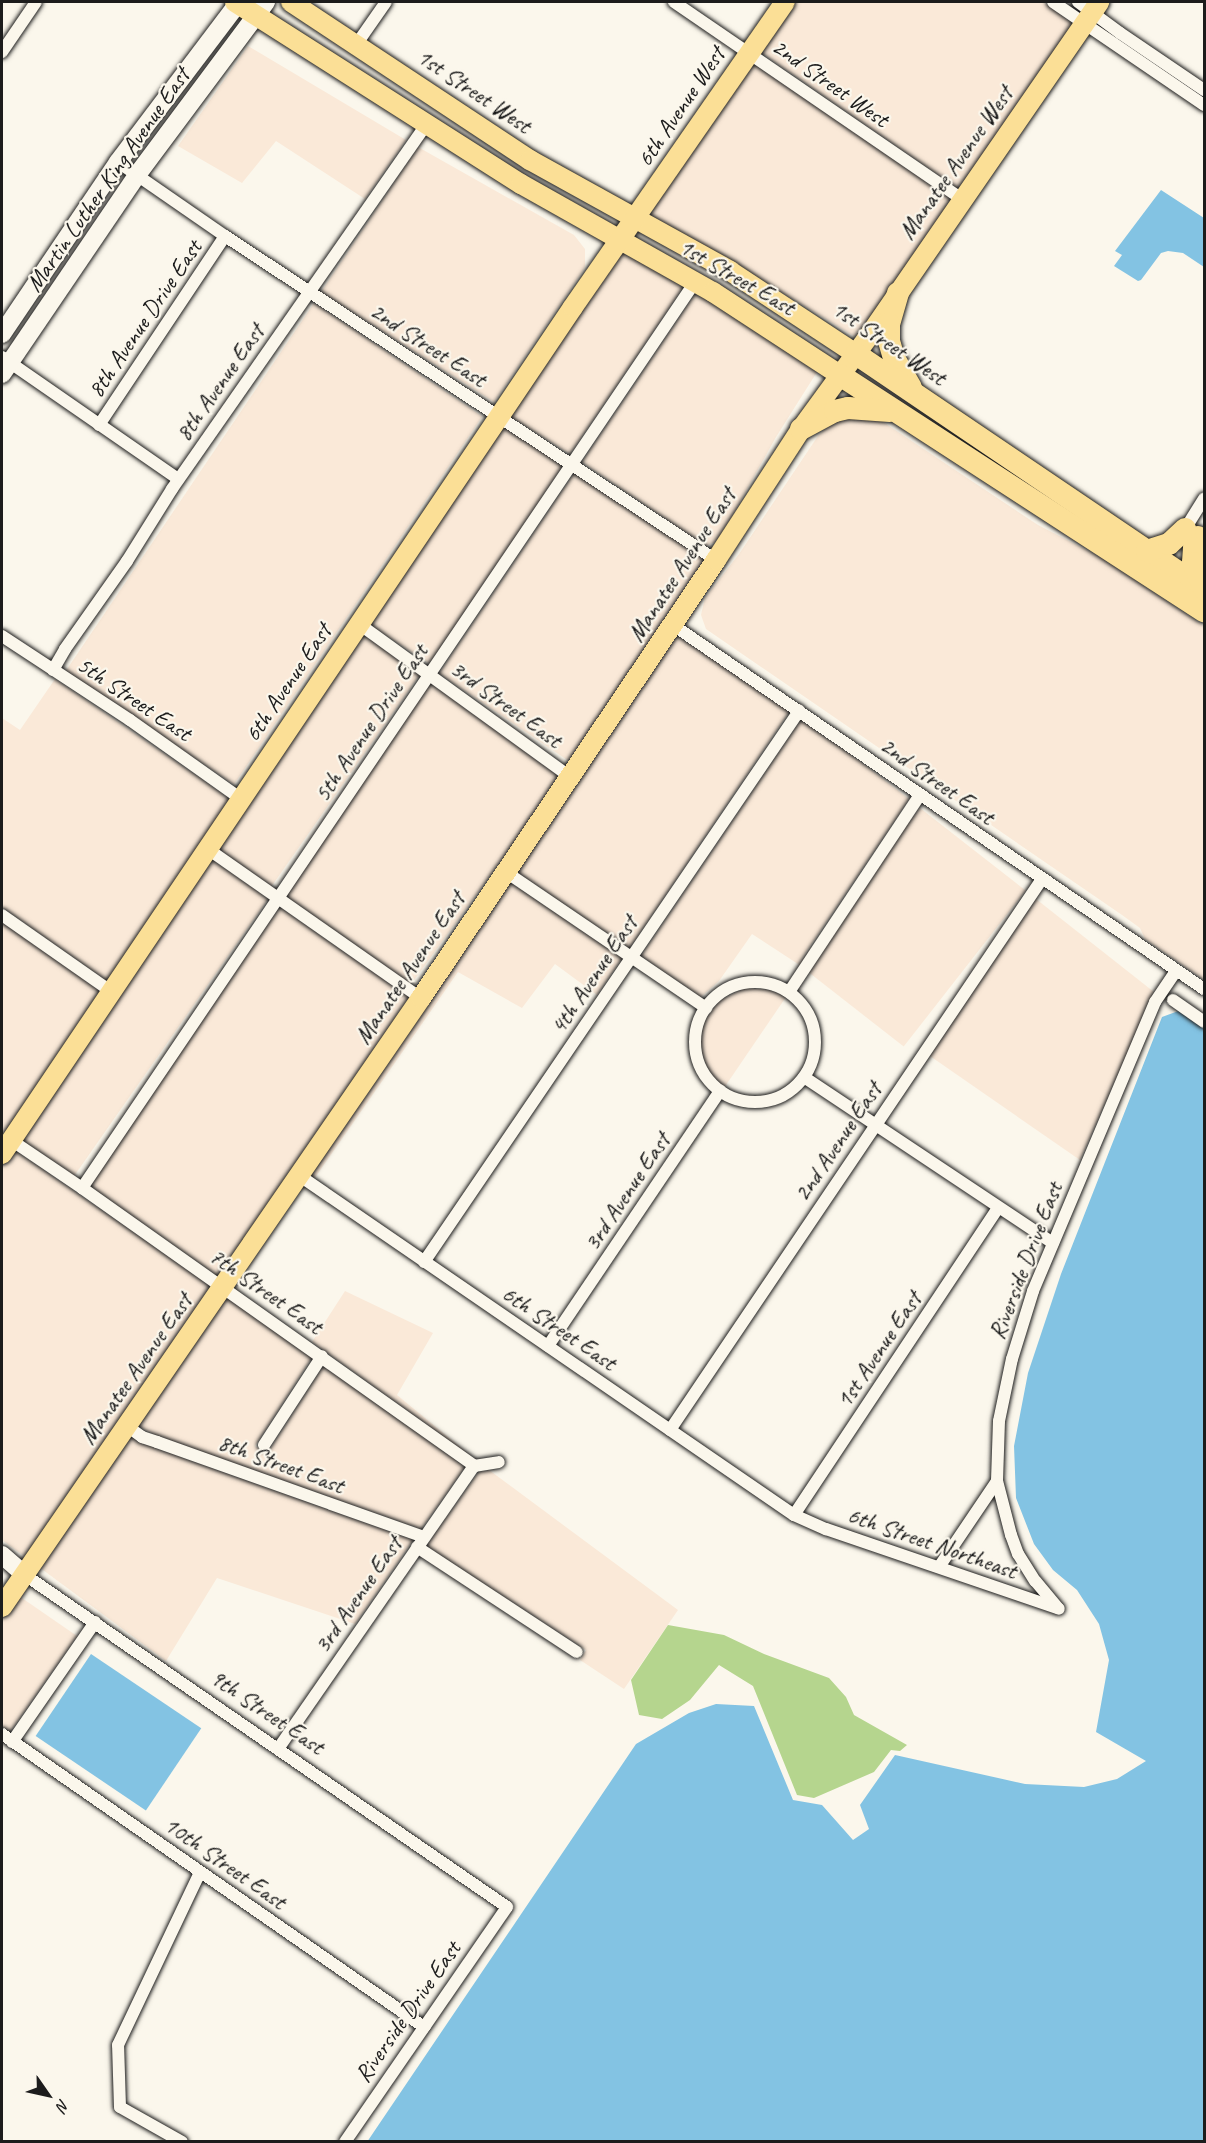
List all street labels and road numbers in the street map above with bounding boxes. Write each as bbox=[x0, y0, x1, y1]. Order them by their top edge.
street label: 2nd Street West bbox=[766, 32, 894, 134]
street label: 1st Street West bbox=[411, 42, 537, 140]
street label: 6th Avenue West bbox=[631, 42, 731, 172]
street label: Martin Luther King Avenue East bbox=[20, 62, 196, 298]
street label: Manatee Avenue West bbox=[893, 81, 1019, 245]
street label: 1st Street East bbox=[673, 232, 801, 322]
street label: 8th Avenue Drive East bbox=[81, 234, 209, 404]
street label: 1st Street West bbox=[826, 294, 952, 392]
street label: 2nd Street East bbox=[364, 296, 492, 394]
street label: 8th Avenue East bbox=[169, 319, 271, 447]
street label: Manatee Avenue East bbox=[622, 483, 742, 647]
street label: 6th Avenue East bbox=[238, 619, 338, 747]
street label: 5th Avenue Drive East bbox=[307, 638, 435, 808]
street label: 5th Street East bbox=[71, 650, 197, 748]
street label: 3rd Street East bbox=[444, 654, 568, 754]
street label: 2nd Street East bbox=[874, 731, 1000, 831]
street label: Manatee Avenue East bbox=[348, 886, 472, 1050]
street label: 4th Avenue East bbox=[544, 911, 644, 1039]
street label: 2nd Avenue East bbox=[788, 1077, 888, 1207]
street label: 3rd Avenue East bbox=[577, 1128, 677, 1256]
street label: Riverside Drive East bbox=[983, 1178, 1069, 1344]
street label: 7th Street East bbox=[203, 1241, 329, 1341]
street label: 6th Street East bbox=[496, 1279, 622, 1377]
street label: 1st Avenue East bbox=[830, 1287, 928, 1413]
street label: Manatee Avenue East bbox=[73, 1288, 199, 1450]
street label: 8th Street East bbox=[214, 1428, 348, 1500]
street label: 6th Street Northeast bbox=[843, 1500, 1021, 1586]
street label: 3rd Avenue East bbox=[308, 1531, 408, 1659]
street label: 9th Street East bbox=[204, 1663, 330, 1761]
street label: 10th Street East bbox=[158, 1810, 292, 1916]
street label: Riverside Drive East bbox=[349, 1936, 467, 2088]

